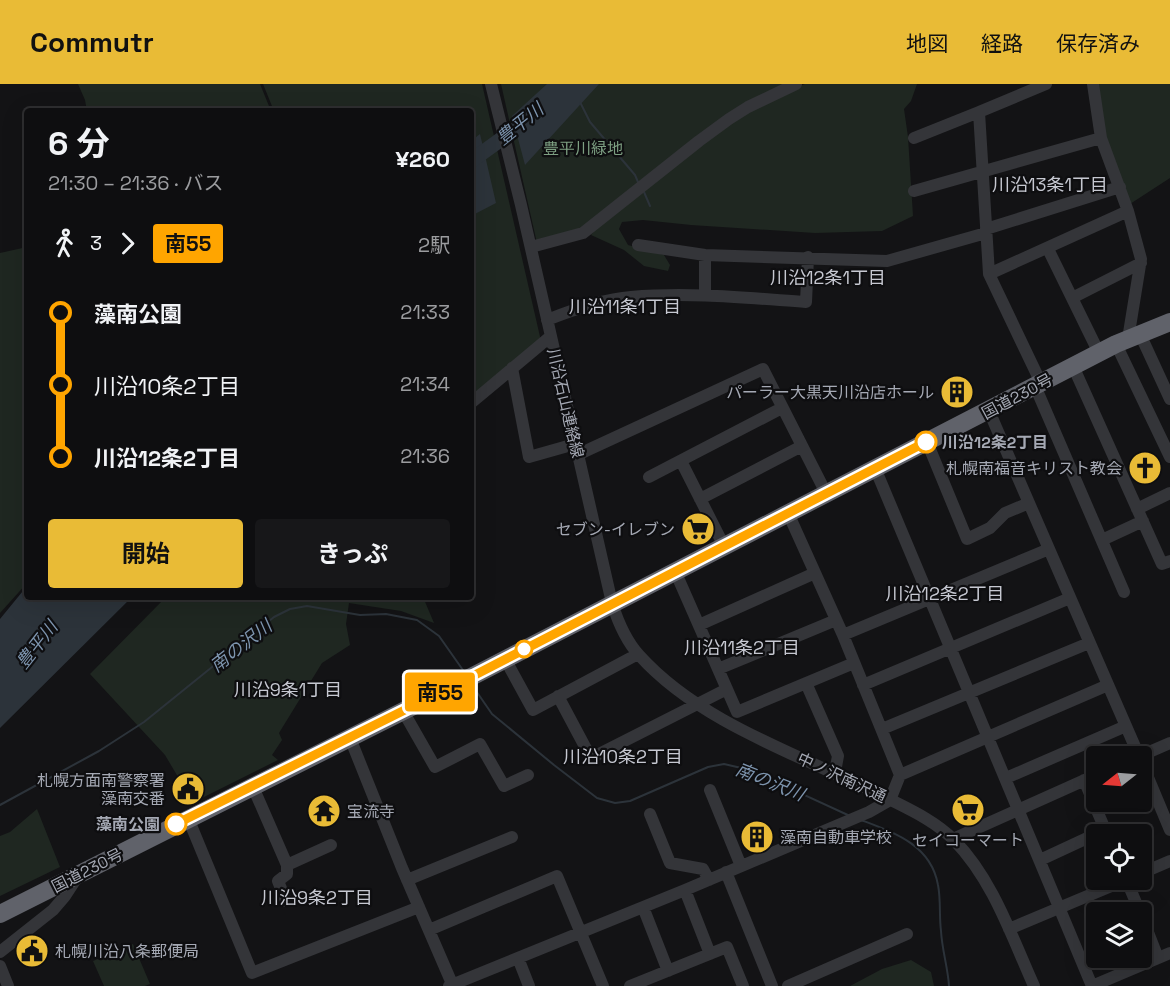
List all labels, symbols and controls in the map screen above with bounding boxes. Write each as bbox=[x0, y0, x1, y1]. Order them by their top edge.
text: Commutr bbox=[30, 24, 154, 60]
text: 地図 bbox=[906, 30, 948, 57]
text: 経路 bbox=[981, 30, 1023, 57]
text: 保存済み bbox=[1056, 30, 1140, 57]
water label: 豊平川 bbox=[491, 96, 549, 150]
text: 6 分 bbox=[48, 123, 110, 165]
park label: 豊平川緑地 bbox=[543, 138, 623, 159]
text: ¥260 bbox=[395, 145, 450, 173]
text: 21:30 – 21:36 · バス bbox=[48, 170, 223, 196]
district label: 川沿13条1丁目 bbox=[992, 173, 1108, 196]
icon: walk bbox=[48, 227, 81, 260]
icon: forward bbox=[111, 227, 144, 260]
text: 3 bbox=[90, 230, 102, 256]
text: 南55 bbox=[165, 230, 211, 257]
text: 2駅 bbox=[418, 232, 450, 258]
district label: 川沿12条1丁目 bbox=[770, 266, 886, 289]
district label: 川沿11条1丁目 bbox=[569, 295, 681, 318]
text: 21:33 bbox=[400, 299, 450, 325]
text: 藻南公園 bbox=[94, 300, 182, 328]
street label: 川沿石山連絡線 bbox=[543, 346, 588, 460]
street label: 国道230号 bbox=[978, 369, 1056, 424]
text: 21:34 bbox=[400, 371, 450, 397]
text: 川沿10条2丁目 bbox=[94, 372, 241, 400]
building icon: パーラー大黒天川沿店ホール bbox=[939, 374, 975, 410]
place label: パーラー大黒天川沿店ホール bbox=[726, 382, 934, 403]
marker: 川沿12条2丁目 bbox=[915, 431, 937, 453]
place label: 川沿12条2丁目 bbox=[942, 432, 1048, 453]
text: 21:36 bbox=[400, 443, 450, 469]
text: 川沿12条2丁目 bbox=[94, 444, 240, 472]
church icon: 札幌南福音キリスト教会 bbox=[1127, 450, 1163, 486]
place label: 札幌南福音キリスト教会 bbox=[946, 458, 1122, 479]
supermarket icon: セブン-イレブン bbox=[680, 511, 716, 547]
button: 開始 bbox=[48, 519, 243, 588]
button: きっぷ bbox=[255, 519, 450, 588]
place label: セブン-イレブン bbox=[556, 519, 675, 540]
district label: 川沿12条2丁目 bbox=[885, 582, 1005, 605]
water label: 南の沢川 bbox=[205, 613, 278, 677]
water label: 豊平川 bbox=[11, 615, 64, 673]
district label: 川沿11条2丁目 bbox=[684, 636, 800, 659]
unlabelled marker bbox=[515, 640, 533, 658]
line badge: 南55 bbox=[406, 672, 474, 712]
district label: 川沿9条1丁目 bbox=[234, 678, 342, 701]
text: 南55 bbox=[417, 679, 463, 706]
district label: 川沿10条2丁目 bbox=[563, 745, 683, 768]
north arrow bbox=[1086, 746, 1152, 812]
map controls bbox=[1086, 746, 1152, 968]
street label: 中ノ沢南沢通 bbox=[794, 748, 890, 807]
water label: 南の沢川 bbox=[733, 757, 810, 806]
place label: 札幌方面南警察署 藻南交番 bbox=[37, 770, 165, 809]
public building icon: 札幌方面南警察署 藻南交番 bbox=[170, 771, 206, 807]
supermarket icon: セイコーマート bbox=[950, 792, 986, 828]
temple icon: 宝流寺 bbox=[306, 793, 342, 829]
place label: 宝流寺 bbox=[347, 801, 395, 822]
marker: 藻南公園 bbox=[165, 813, 187, 835]
place label: 藻南公園 bbox=[96, 814, 160, 835]
building icon: 藻南自動車学校 bbox=[739, 819, 775, 855]
button: locate bbox=[1086, 824, 1152, 890]
place label: 藻南自動車学校 bbox=[780, 827, 892, 848]
place label: セイコーマート bbox=[912, 830, 1024, 851]
street label: 国道230号 bbox=[48, 843, 127, 897]
district label: 川沿9条2丁目 bbox=[261, 886, 373, 909]
button: layers bbox=[1086, 902, 1152, 968]
public building icon: 札幌川沿八条郵便局 bbox=[14, 933, 50, 969]
place label: 札幌川沿八条郵便局 bbox=[55, 941, 199, 962]

